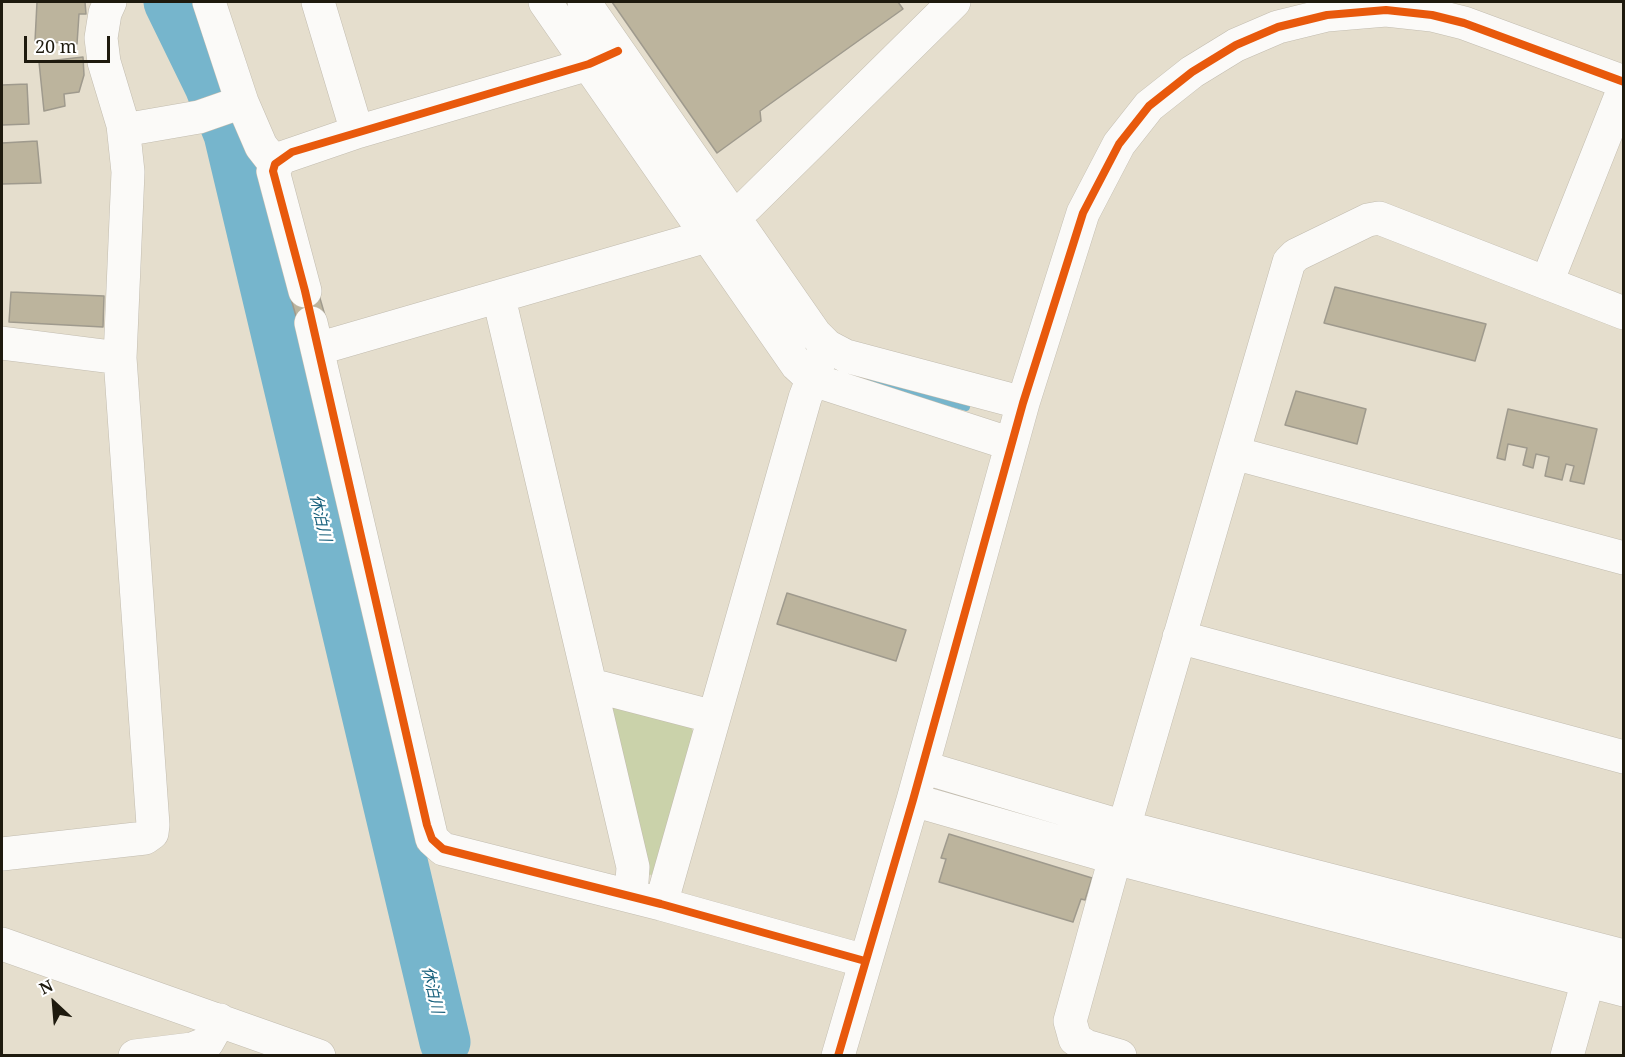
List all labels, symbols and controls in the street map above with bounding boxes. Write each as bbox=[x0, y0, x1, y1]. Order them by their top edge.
scale bar bbox=[27, 24, 112, 62]
text: 20 m bbox=[35, 34, 77, 58]
water label: 休泊川 bbox=[305, 492, 335, 544]
water label: 休泊川 bbox=[417, 964, 447, 1016]
north arrow bbox=[24, 973, 84, 1033]
text: N bbox=[36, 974, 57, 999]

